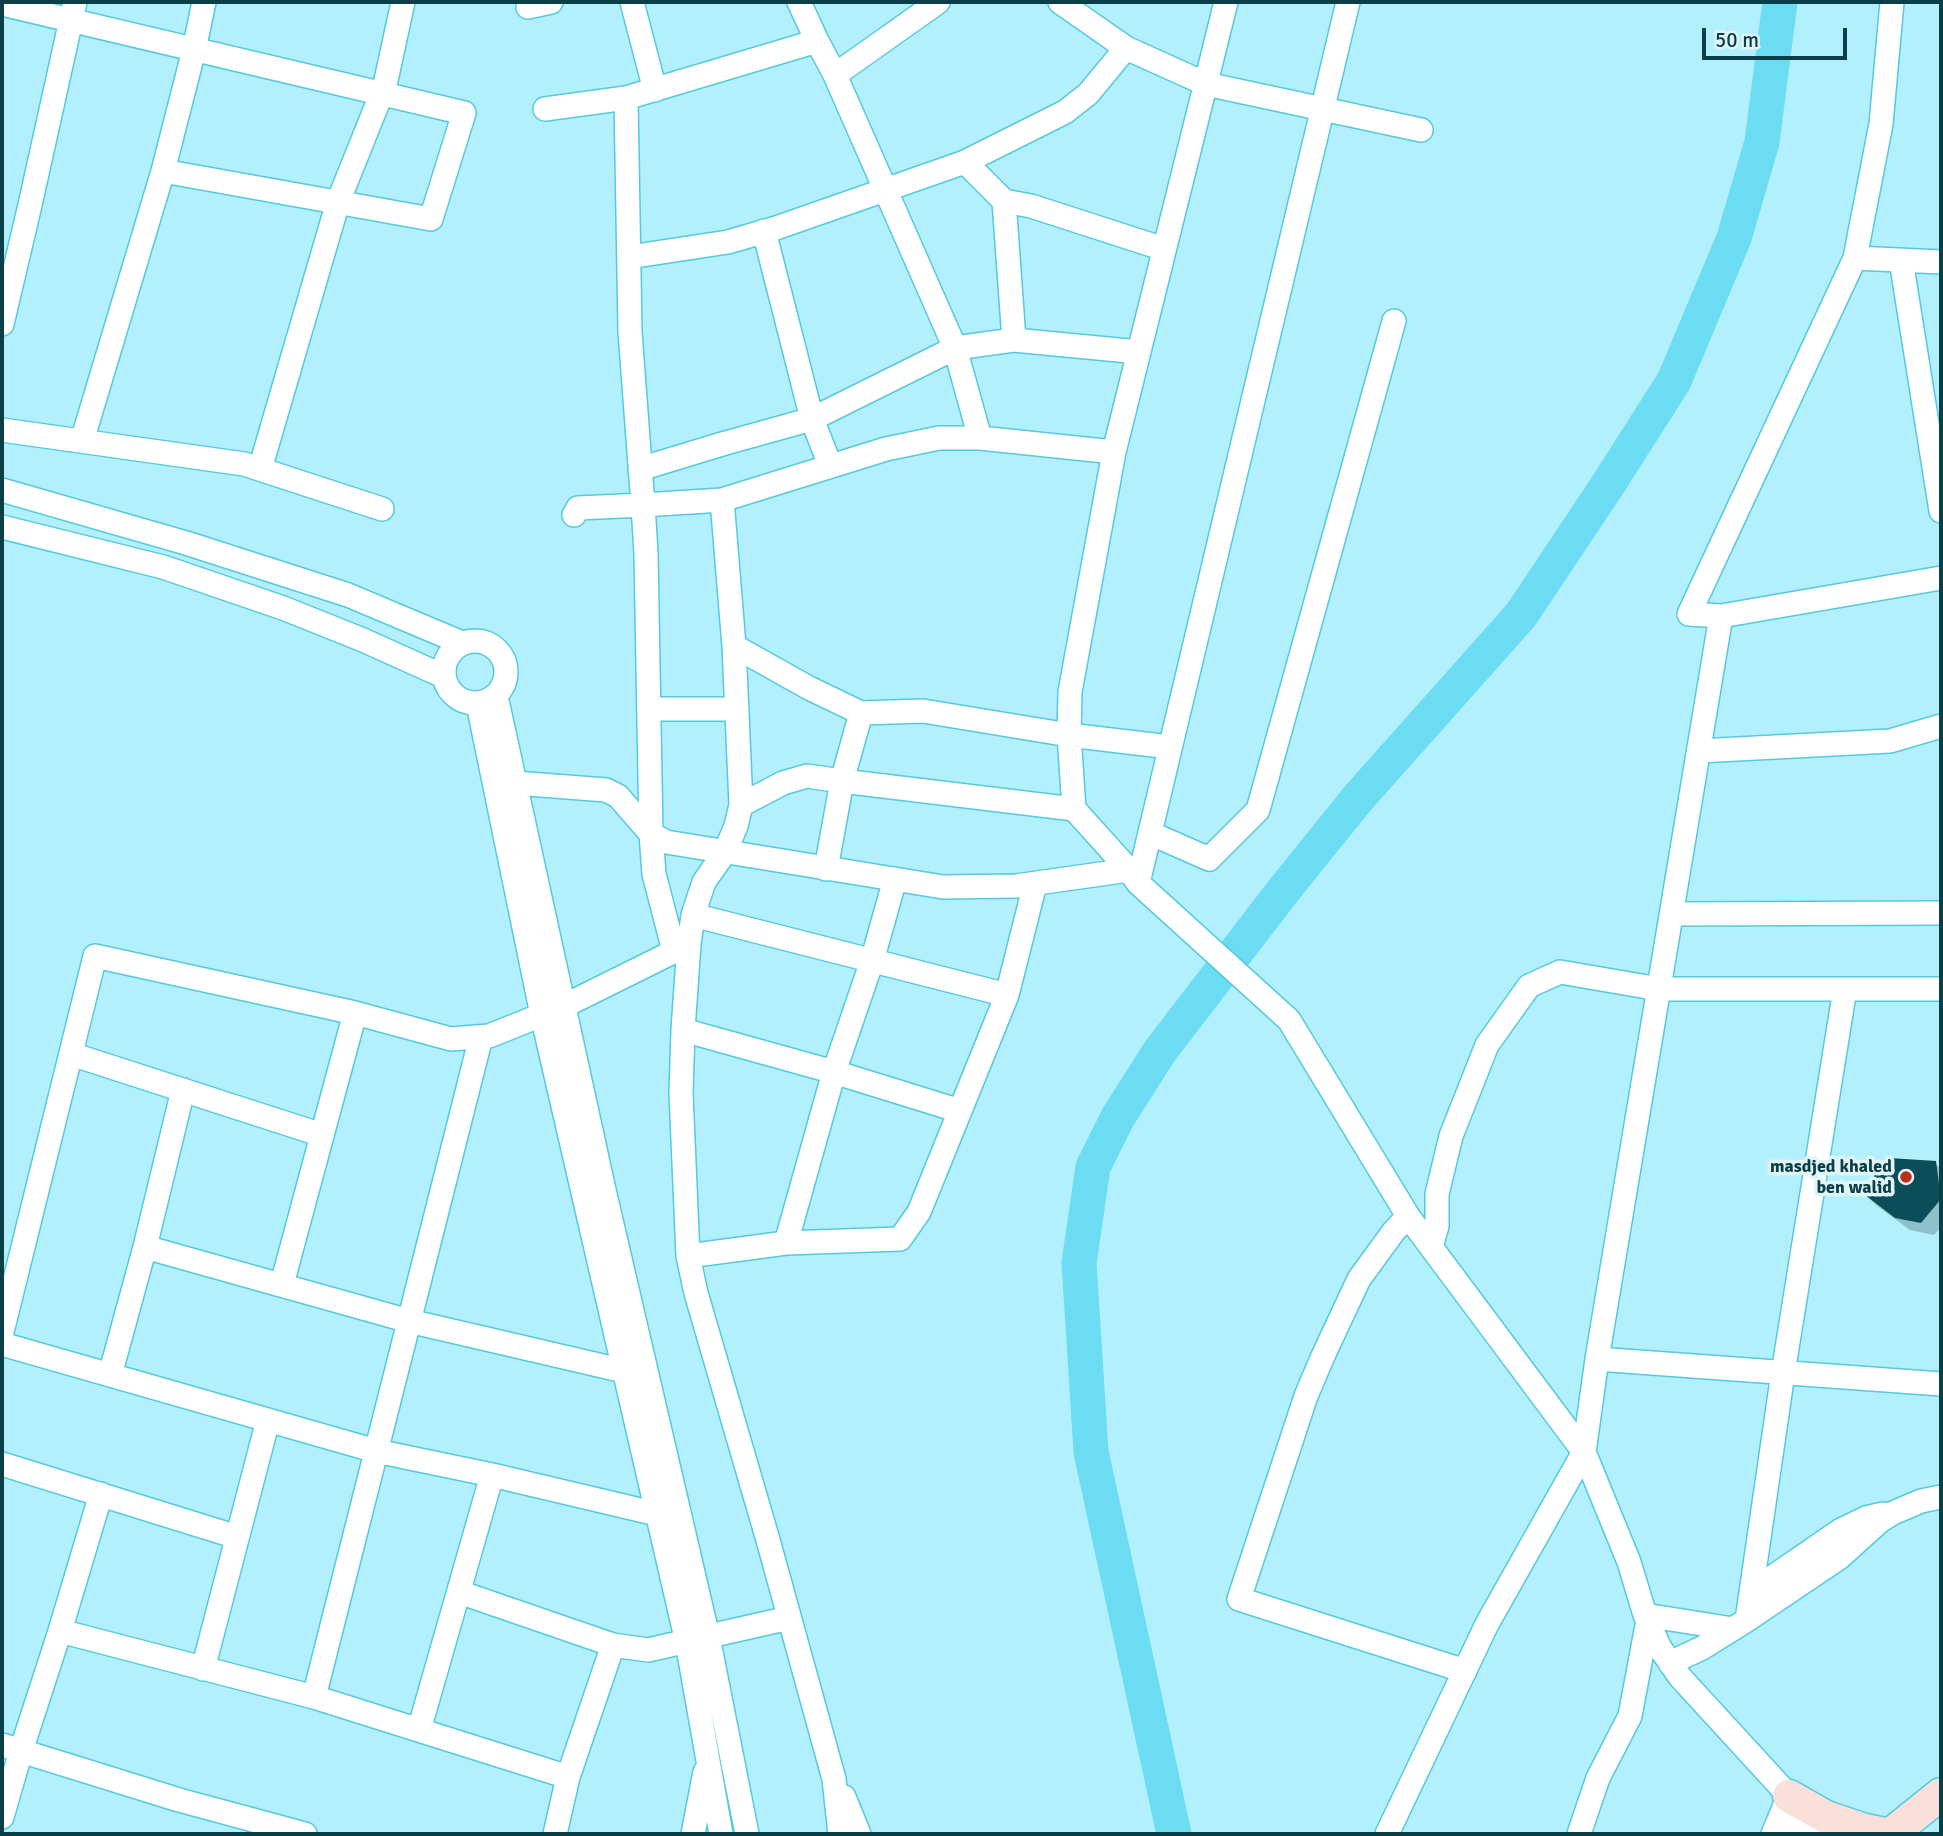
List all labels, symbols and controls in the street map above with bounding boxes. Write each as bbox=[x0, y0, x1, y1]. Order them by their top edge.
scale bar bbox=[1705, 14, 1850, 58]
text: 50 m bbox=[1715, 27, 1759, 53]
place label: masdjed khaled ben walid bbox=[1770, 1156, 1892, 1198]
marker: masdjed khaled ben walid bbox=[1898, 1169, 1914, 1185]

